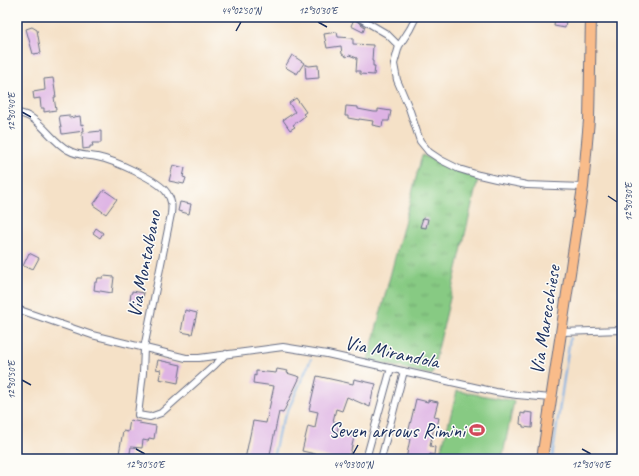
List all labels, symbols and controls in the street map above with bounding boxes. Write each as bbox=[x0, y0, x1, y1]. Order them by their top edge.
text: 44°02'50"N bbox=[221, 4, 263, 17]
text: 12°30'30"E bbox=[299, 4, 339, 17]
text: 12°30'40"E bbox=[5, 91, 18, 131]
text: 12°30'30"E bbox=[622, 181, 635, 221]
street label: Via Montalbano bbox=[121, 208, 167, 320]
street label: Via Marecchiese bbox=[524, 262, 566, 376]
street label: Via Mirandola bbox=[343, 330, 443, 375]
text: 12°30'50"E bbox=[5, 359, 18, 399]
place label: Seven arrows Rimini bbox=[328, 418, 467, 443]
sports icon: Seven arrows Rimini bbox=[468, 421, 486, 439]
text: 12°30'50"E bbox=[126, 458, 166, 471]
text: 44°03'00"N bbox=[333, 458, 375, 471]
text: 12°30'40"E bbox=[572, 458, 612, 471]

